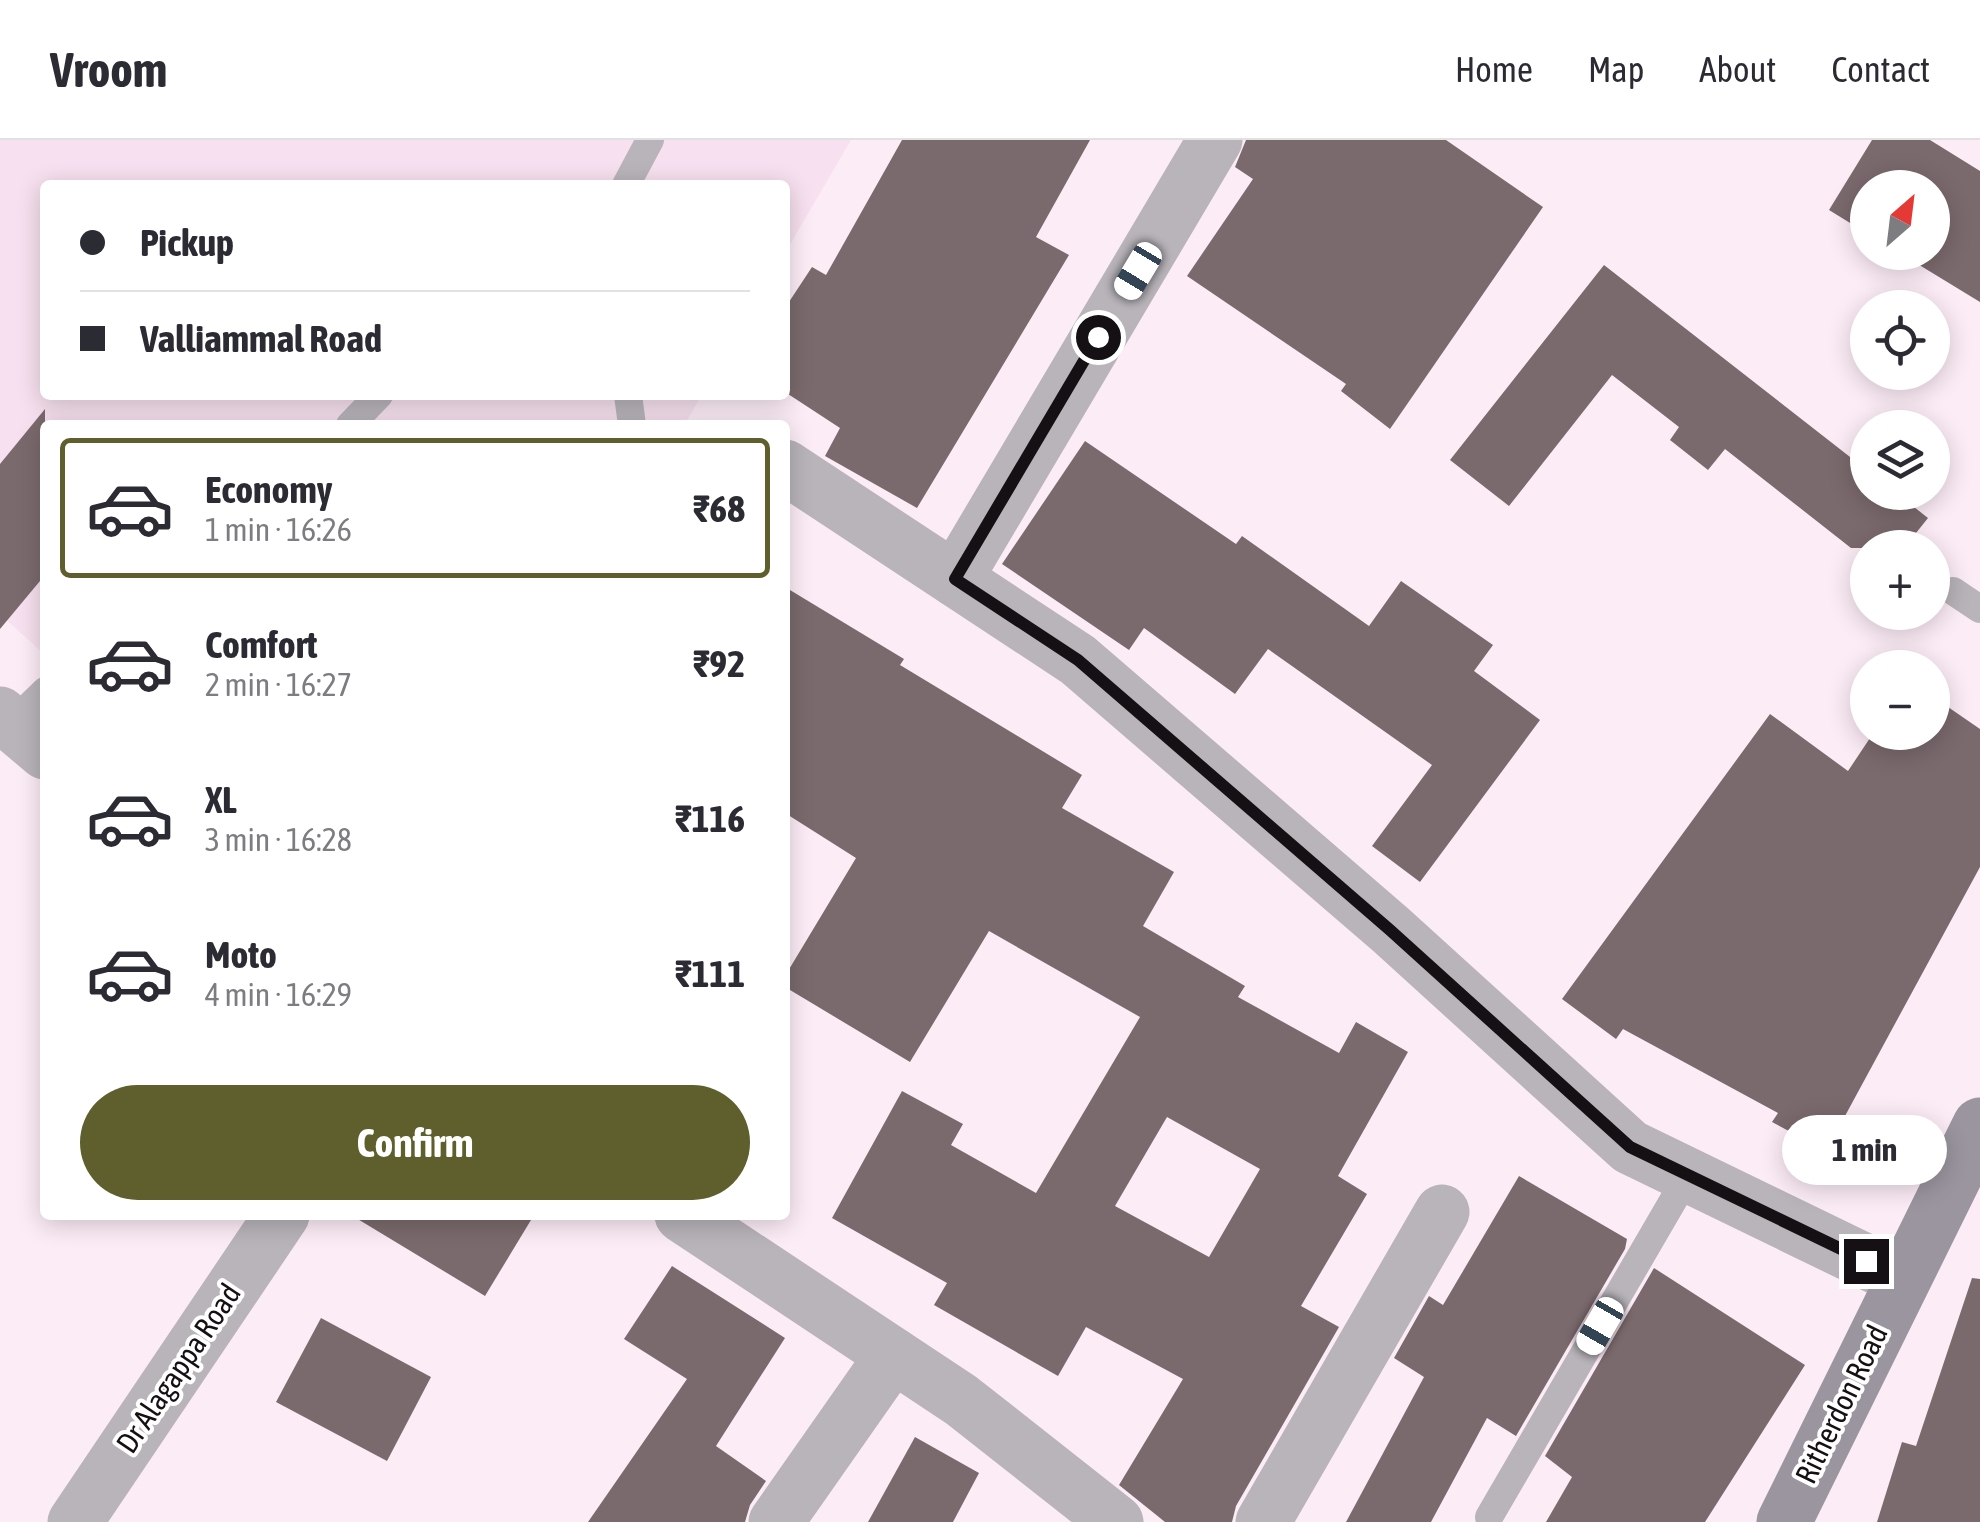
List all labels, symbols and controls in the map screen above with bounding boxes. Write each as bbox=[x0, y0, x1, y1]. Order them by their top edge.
text: Vroom bbox=[50, 42, 167, 97]
text: Home bbox=[1455, 49, 1533, 89]
text: Map bbox=[1588, 49, 1644, 89]
text: About bbox=[1699, 49, 1776, 89]
text: Contact bbox=[1831, 49, 1930, 89]
north arrow bbox=[1850, 170, 1950, 270]
map controls bbox=[1850, 170, 1950, 750]
text: Pickup bbox=[140, 221, 234, 264]
car bbox=[1110, 238, 1166, 304]
button: locate bbox=[1850, 290, 1950, 390]
route start bbox=[1076, 315, 1121, 360]
text: Valliammal Road bbox=[140, 317, 382, 360]
button: layers bbox=[1850, 410, 1950, 510]
icon: car bbox=[85, 463, 175, 553]
text: Economy bbox=[205, 468, 332, 511]
text: ₹68 bbox=[693, 487, 745, 530]
text: 1 min · 16:26 bbox=[205, 511, 352, 548]
button: + bbox=[1850, 530, 1950, 630]
icon: car bbox=[85, 618, 175, 708]
text: Comfort bbox=[205, 623, 317, 666]
text: ₹92 bbox=[693, 642, 745, 685]
button: − bbox=[1850, 650, 1950, 750]
text: 2 min · 16:27 bbox=[205, 666, 352, 703]
icon: car bbox=[85, 773, 175, 863]
text: XL bbox=[205, 778, 237, 821]
text: ₹116 bbox=[675, 797, 745, 840]
text: 3 min · 16:28 bbox=[205, 821, 352, 858]
icon: car bbox=[85, 928, 175, 1018]
text: Moto bbox=[205, 933, 277, 976]
text: ₹111 bbox=[675, 952, 745, 995]
text: 4 min · 16:29 bbox=[205, 976, 352, 1013]
button: Confirm bbox=[80, 1085, 750, 1200]
callout: 1 min bbox=[1784, 1116, 1948, 1186]
text: 1 min bbox=[1832, 1131, 1897, 1168]
route end bbox=[1844, 1239, 1889, 1284]
street label: Dr Alagappa Road bbox=[109, 1277, 247, 1459]
car bbox=[1572, 1293, 1628, 1359]
street label: Ritherdon Road bbox=[1788, 1319, 1894, 1489]

